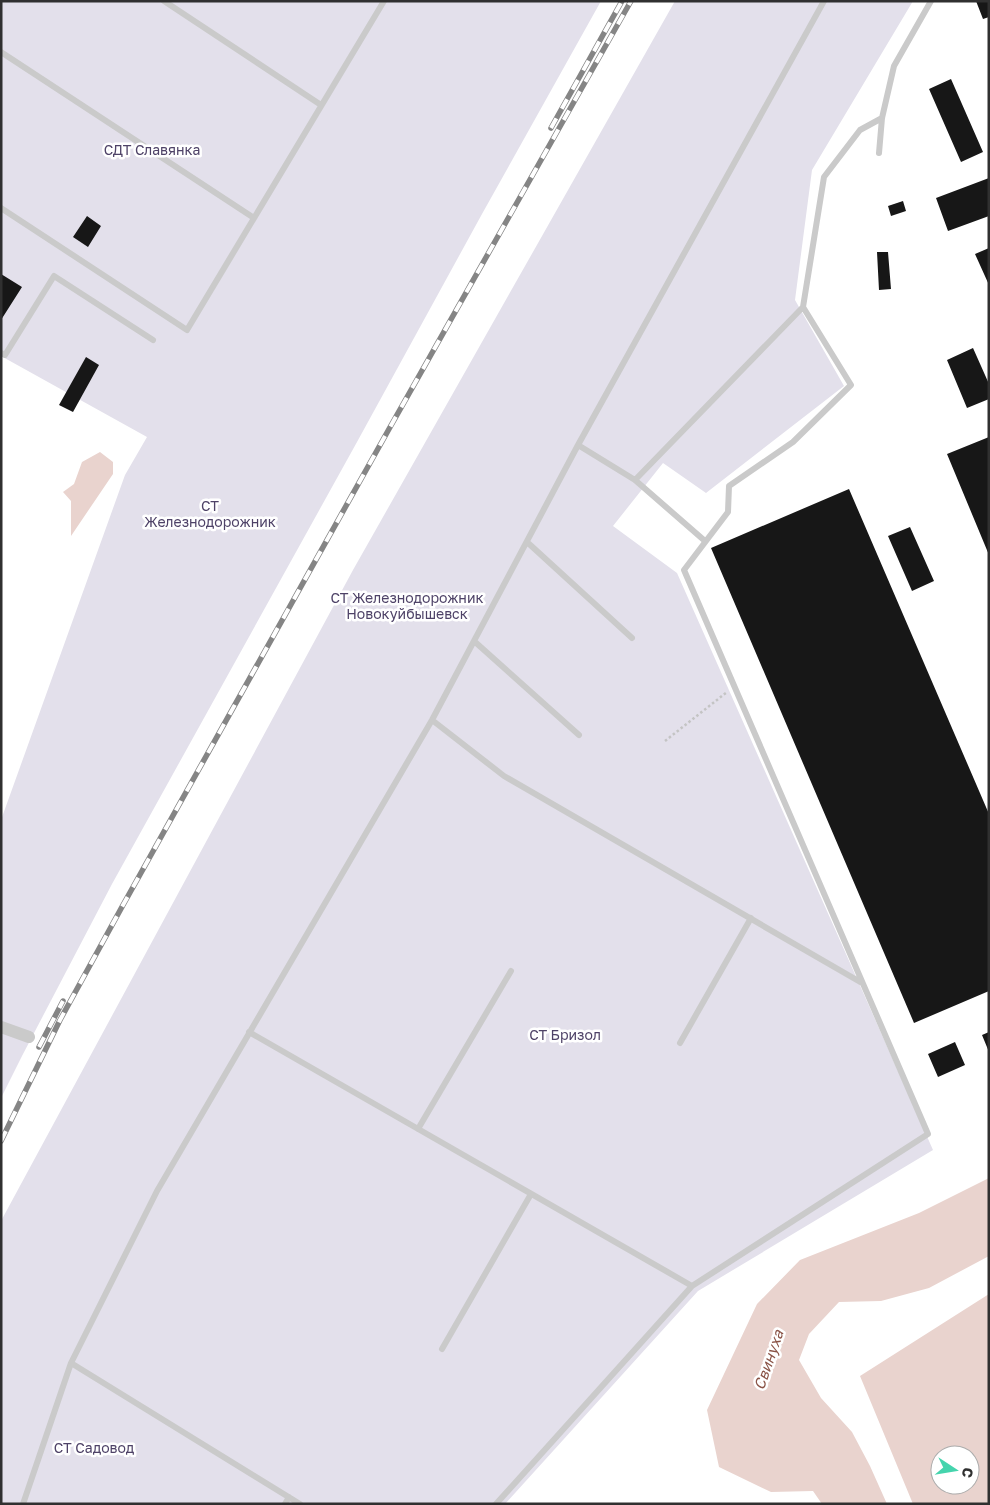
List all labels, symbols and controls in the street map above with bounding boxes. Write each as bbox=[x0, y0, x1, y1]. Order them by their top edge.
park label: СДТ Славянка bbox=[104, 141, 200, 158]
park label: СТ Железнодорожник bbox=[144, 497, 276, 530]
park label: СТ Железнодорожник Новокуйбышевск bbox=[331, 589, 483, 622]
park label: СТ Бризол bbox=[529, 1026, 601, 1043]
water label: Свинуха bbox=[749, 1327, 788, 1392]
park label: СТ Садовод bbox=[54, 1439, 135, 1456]
north arrow bbox=[930, 1445, 980, 1495]
text: С bbox=[959, 1466, 978, 1479]

